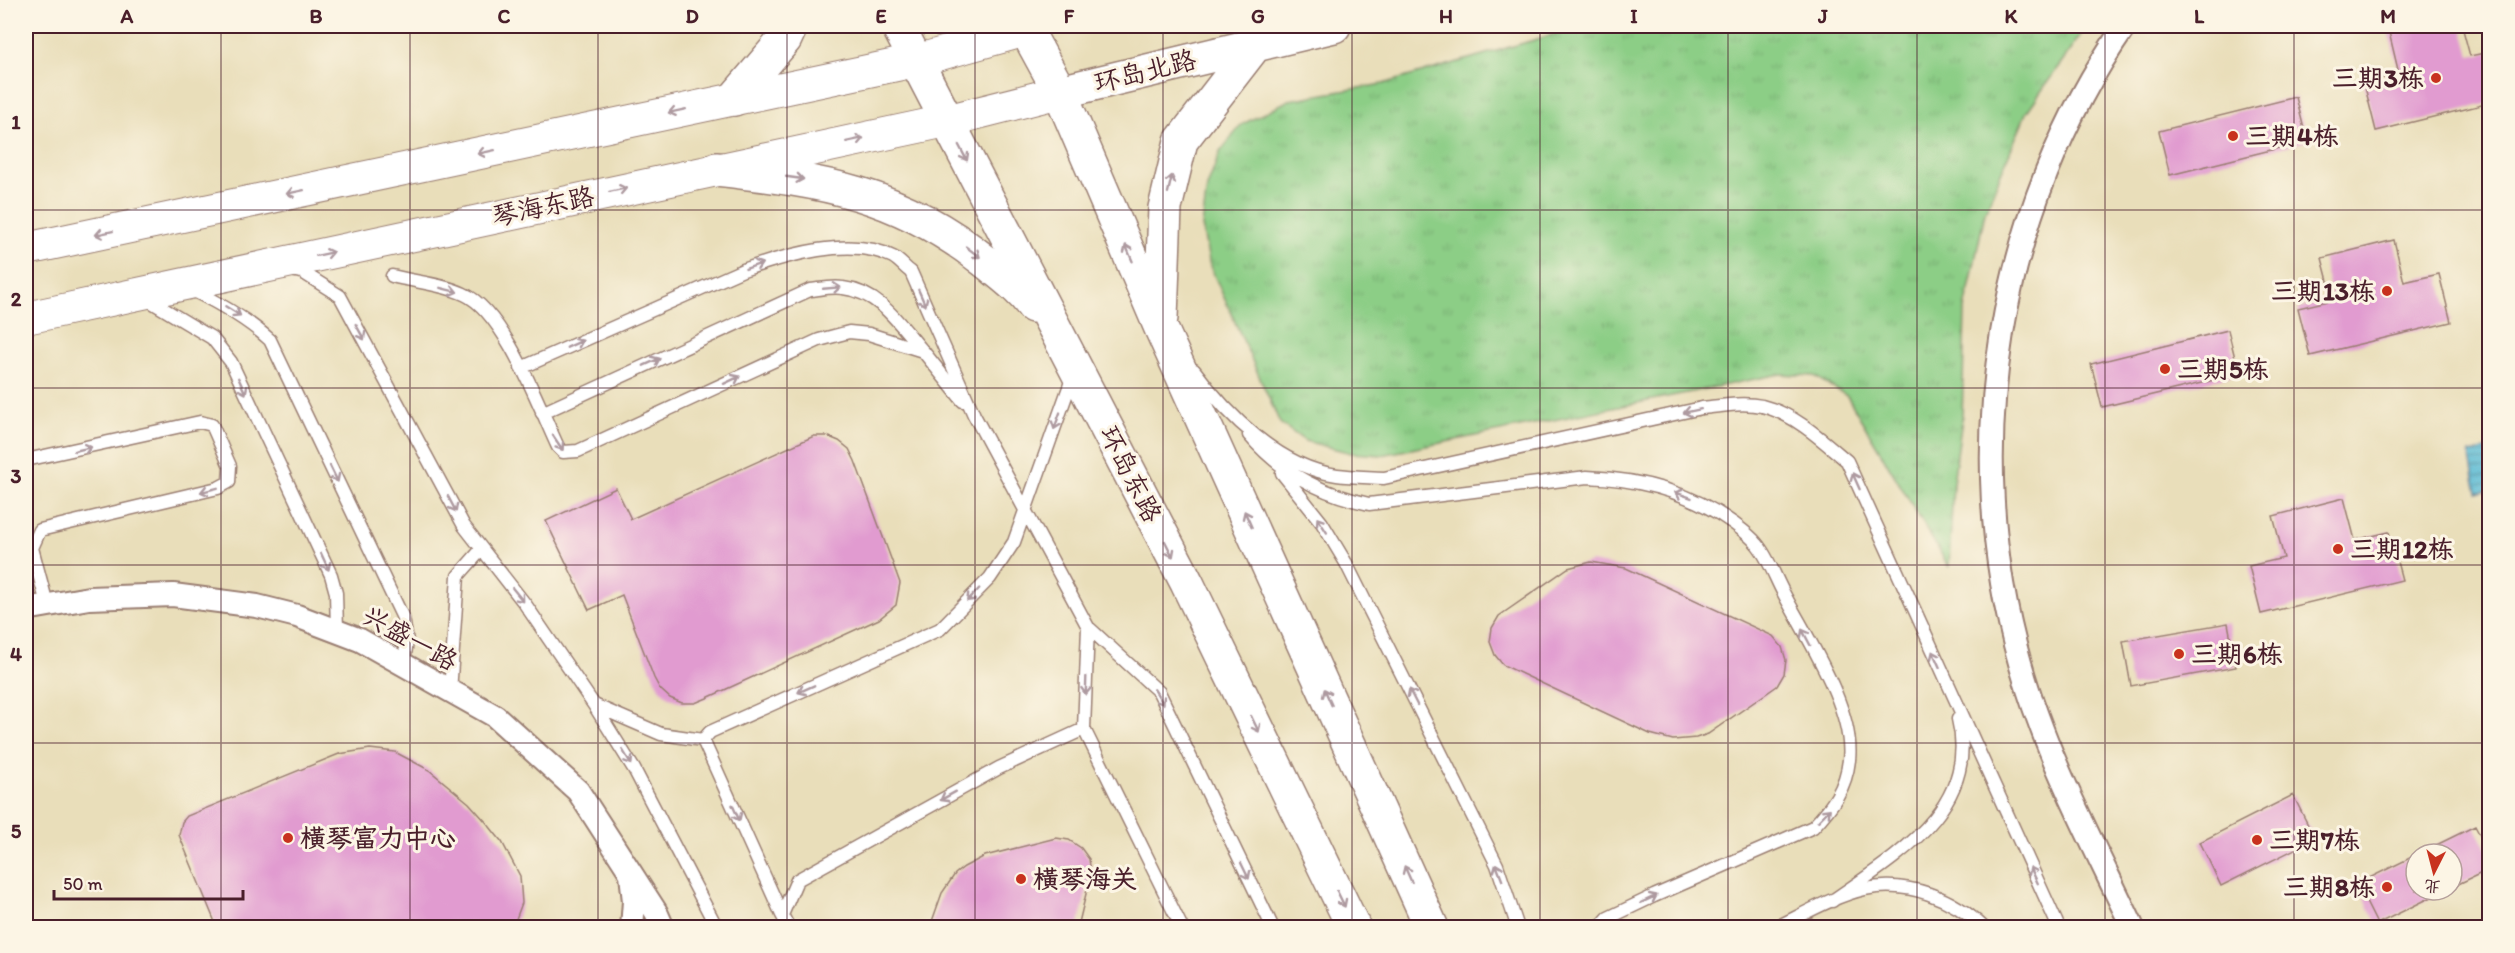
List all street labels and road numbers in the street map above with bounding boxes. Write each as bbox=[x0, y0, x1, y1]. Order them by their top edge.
street label: 环岛北路 bbox=[1091, 43, 1199, 99]
street label: 琴海东路 bbox=[489, 180, 597, 232]
street label: 环岛东路 bbox=[1093, 420, 1169, 528]
street label: 兴盛一路 bbox=[357, 599, 463, 677]

